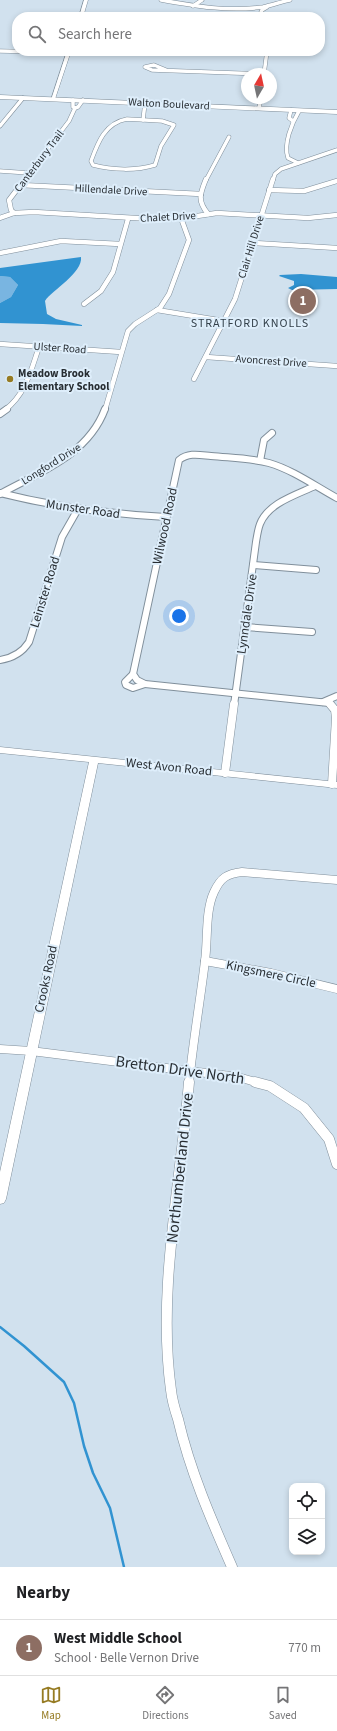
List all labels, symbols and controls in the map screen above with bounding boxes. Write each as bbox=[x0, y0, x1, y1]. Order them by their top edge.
search box bbox=[12, 12, 325, 56]
icon: search bbox=[26, 23, 48, 45]
text: Search here bbox=[58, 24, 132, 45]
north arrow bbox=[241, 68, 277, 104]
street label: Walton Boulevard bbox=[128, 94, 210, 114]
street label: Canterbury Trail bbox=[11, 127, 67, 195]
street label: Hillendale Drive bbox=[74, 181, 148, 199]
street label: Chalet Drive bbox=[140, 208, 197, 226]
street label: Clair Hill Drive bbox=[234, 213, 268, 280]
pin: 1 bbox=[290, 286, 316, 316]
district label: STRATFORD KNOLLS bbox=[191, 315, 309, 332]
street label: Ulster Road bbox=[33, 339, 87, 357]
street label: Avoncrest Drive bbox=[235, 351, 308, 371]
place label: Meadow Brook Elementary School bbox=[18, 366, 110, 394]
marker: Meadow Brook Elementary School bbox=[5, 374, 15, 384]
street label: Longford Drive bbox=[18, 439, 84, 488]
street label: Wilwood Road bbox=[148, 486, 182, 566]
street label: Munster Road bbox=[45, 495, 121, 523]
street label: Leinster Road bbox=[26, 554, 64, 630]
street label: Lynndale Drive bbox=[232, 573, 262, 655]
your location bbox=[169, 606, 189, 626]
street label: West Avon Road bbox=[125, 754, 213, 780]
street label: Crooks Road bbox=[30, 944, 62, 1014]
street label: Kingsmere Circle bbox=[225, 956, 317, 992]
street label: Bretton Drive North bbox=[114, 1050, 246, 1090]
street label: Northumberland Drive bbox=[161, 1092, 199, 1244]
map controls bbox=[289, 1483, 325, 1555]
button: locate bbox=[289, 1483, 325, 1519]
button: layers bbox=[289, 1519, 325, 1555]
text: Nearby bbox=[16, 1581, 70, 1605]
text: West Middle School bbox=[54, 1628, 182, 1649]
text: 1 bbox=[26, 1639, 32, 1657]
text: 770 m bbox=[288, 1639, 321, 1657]
text: School · Belle Vernon Drive bbox=[54, 1649, 199, 1667]
tab: Map bbox=[40, 1684, 62, 1723]
tab: Directions bbox=[142, 1684, 189, 1723]
tab: Saved bbox=[269, 1684, 297, 1723]

